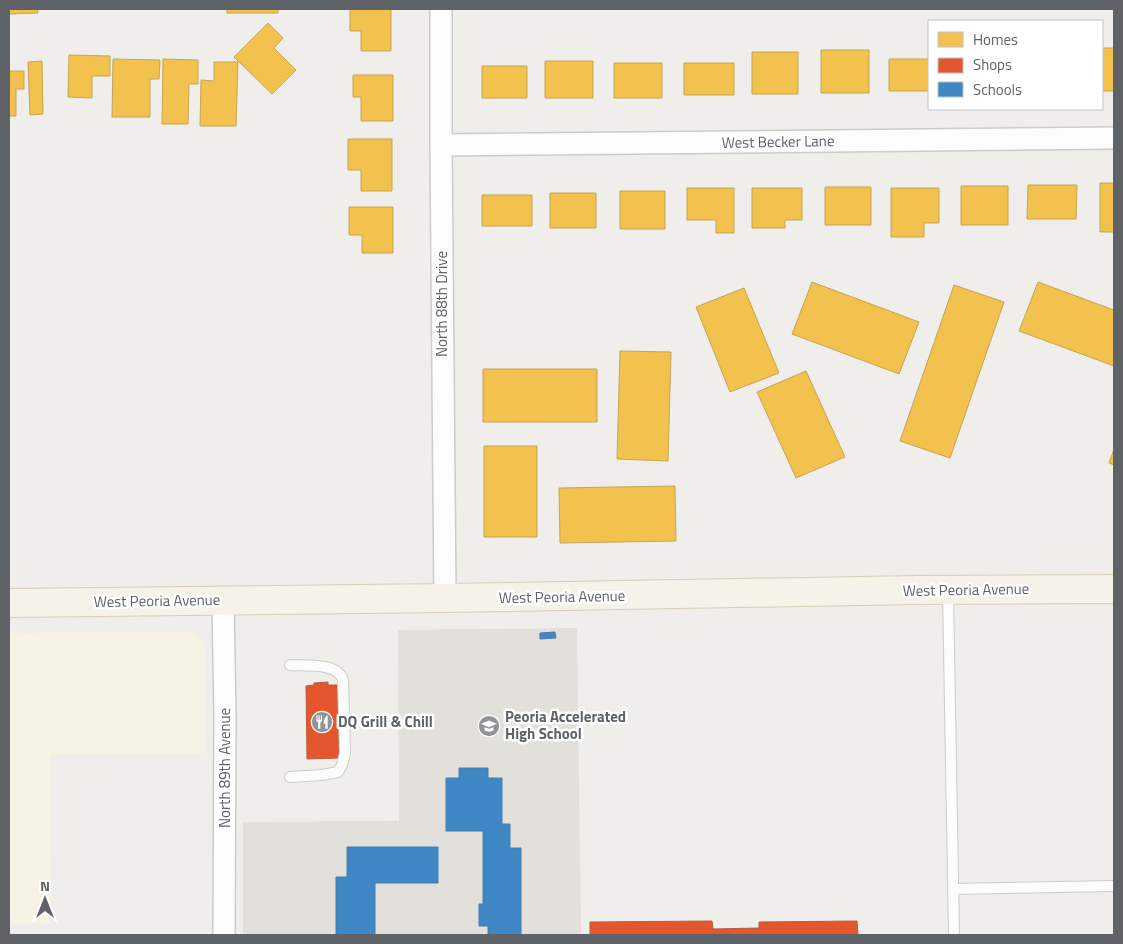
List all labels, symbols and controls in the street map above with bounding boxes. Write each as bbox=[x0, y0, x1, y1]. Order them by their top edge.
legend bbox=[928, 20, 1103, 110]
text: Homes bbox=[973, 28, 1018, 51]
text: Shops bbox=[973, 53, 1012, 76]
text: Schools bbox=[973, 78, 1022, 101]
street label: West Becker Lane bbox=[721, 129, 835, 154]
street label: North 88th Drive bbox=[430, 251, 453, 357]
street label: West Peoria Avenue bbox=[902, 577, 1030, 602]
street label: West Peoria Avenue bbox=[498, 584, 626, 609]
street label: West Peoria Avenue bbox=[93, 588, 221, 613]
place label: Peoria Accelerated High School bbox=[505, 705, 626, 745]
street label: North 89th Avenue bbox=[213, 708, 236, 828]
restaurant icon: DQ Grill & Chill bbox=[310, 710, 334, 734]
place label: DQ Grill & Chill bbox=[338, 710, 433, 733]
school or university icon: Peoria Accelerated High School bbox=[477, 714, 501, 738]
north arrow bbox=[20, 874, 70, 924]
text: N bbox=[40, 875, 50, 896]

